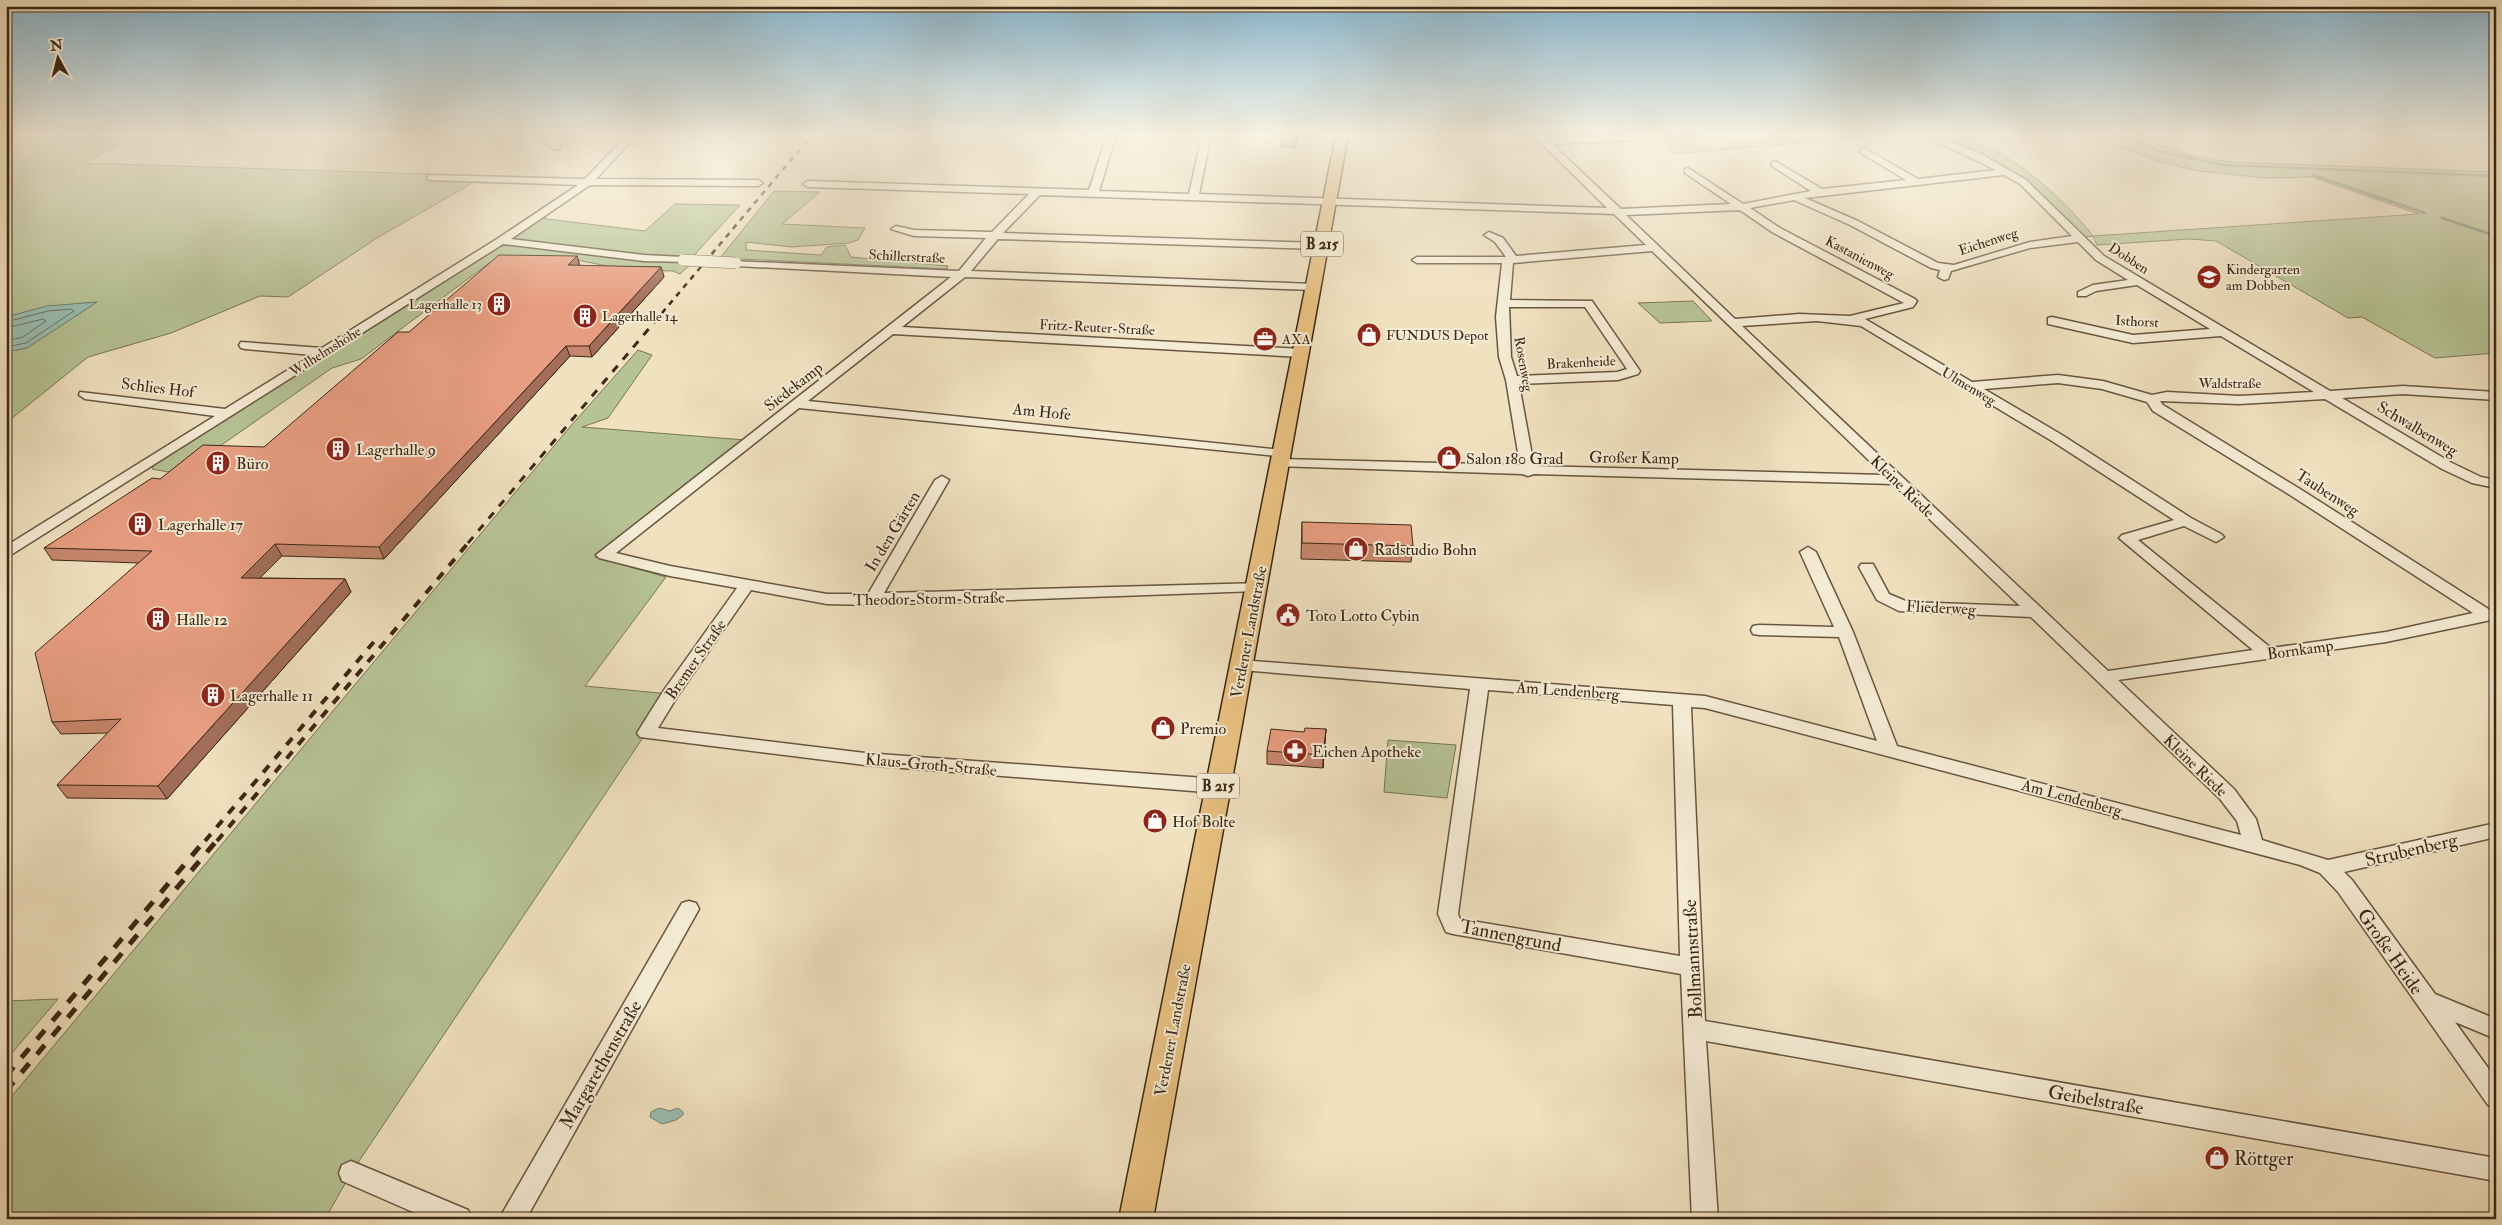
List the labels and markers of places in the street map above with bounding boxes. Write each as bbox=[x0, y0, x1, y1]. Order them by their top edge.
place label: Kindergarten am Dobben bbox=[2226, 261, 2300, 294]
school or university icon: Kindergarten am Dobben bbox=[2196, 264, 2222, 290]
building icon: Lagerhalle 13 bbox=[486, 291, 512, 317]
place label: Lagerhalle 13 bbox=[409, 296, 482, 313]
building icon: Lagerhalle 14 bbox=[572, 303, 598, 329]
place label: Lagerhalle 14 bbox=[602, 308, 679, 325]
shop icon: FUNDUS Depot bbox=[1356, 322, 1382, 348]
office icon: AXA bbox=[1252, 326, 1278, 352]
place label: FUNDUS Depot bbox=[1386, 327, 1489, 345]
place label: AXA bbox=[1281, 331, 1311, 348]
building icon: Lagerhalle 9 bbox=[325, 436, 351, 462]
place label: Lagerhalle 9 bbox=[356, 440, 436, 460]
shop icon: Salon 180 Grad bbox=[1436, 445, 1462, 471]
place label: Salon 180 Grad bbox=[1466, 449, 1564, 469]
building icon: Büro bbox=[205, 450, 231, 476]
place label: Büro bbox=[236, 454, 269, 474]
building icon: Lagerhalle 17 bbox=[127, 511, 153, 537]
place label: Lagerhalle 17 bbox=[158, 515, 244, 535]
shop icon: Radstudio Bohn bbox=[1343, 536, 1369, 562]
place label: Radstudio Bohn bbox=[1374, 540, 1477, 560]
public building icon: Toto Lotto Cybin bbox=[1275, 602, 1301, 628]
building icon: Halle 12 bbox=[145, 606, 171, 632]
place label: Toto Lotto Cybin bbox=[1306, 606, 1419, 626]
place label: Halle 12 bbox=[176, 610, 228, 630]
building icon: Lagerhalle 11 bbox=[200, 682, 226, 708]
place label: Lagerhalle 11 bbox=[230, 686, 313, 706]
shop icon: Premio bbox=[1150, 715, 1176, 741]
place label: Premio bbox=[1180, 719, 1226, 739]
pharmacy icon: Eichen Apotheke bbox=[1282, 738, 1308, 764]
place label: Eichen Apotheke bbox=[1312, 742, 1421, 763]
shop icon: Hof Bolte bbox=[1142, 808, 1168, 834]
place label: Hof Bolte bbox=[1172, 812, 1235, 832]
shop icon: Röttger bbox=[2204, 1145, 2230, 1171]
place label: Röttger bbox=[2234, 1147, 2293, 1171]

